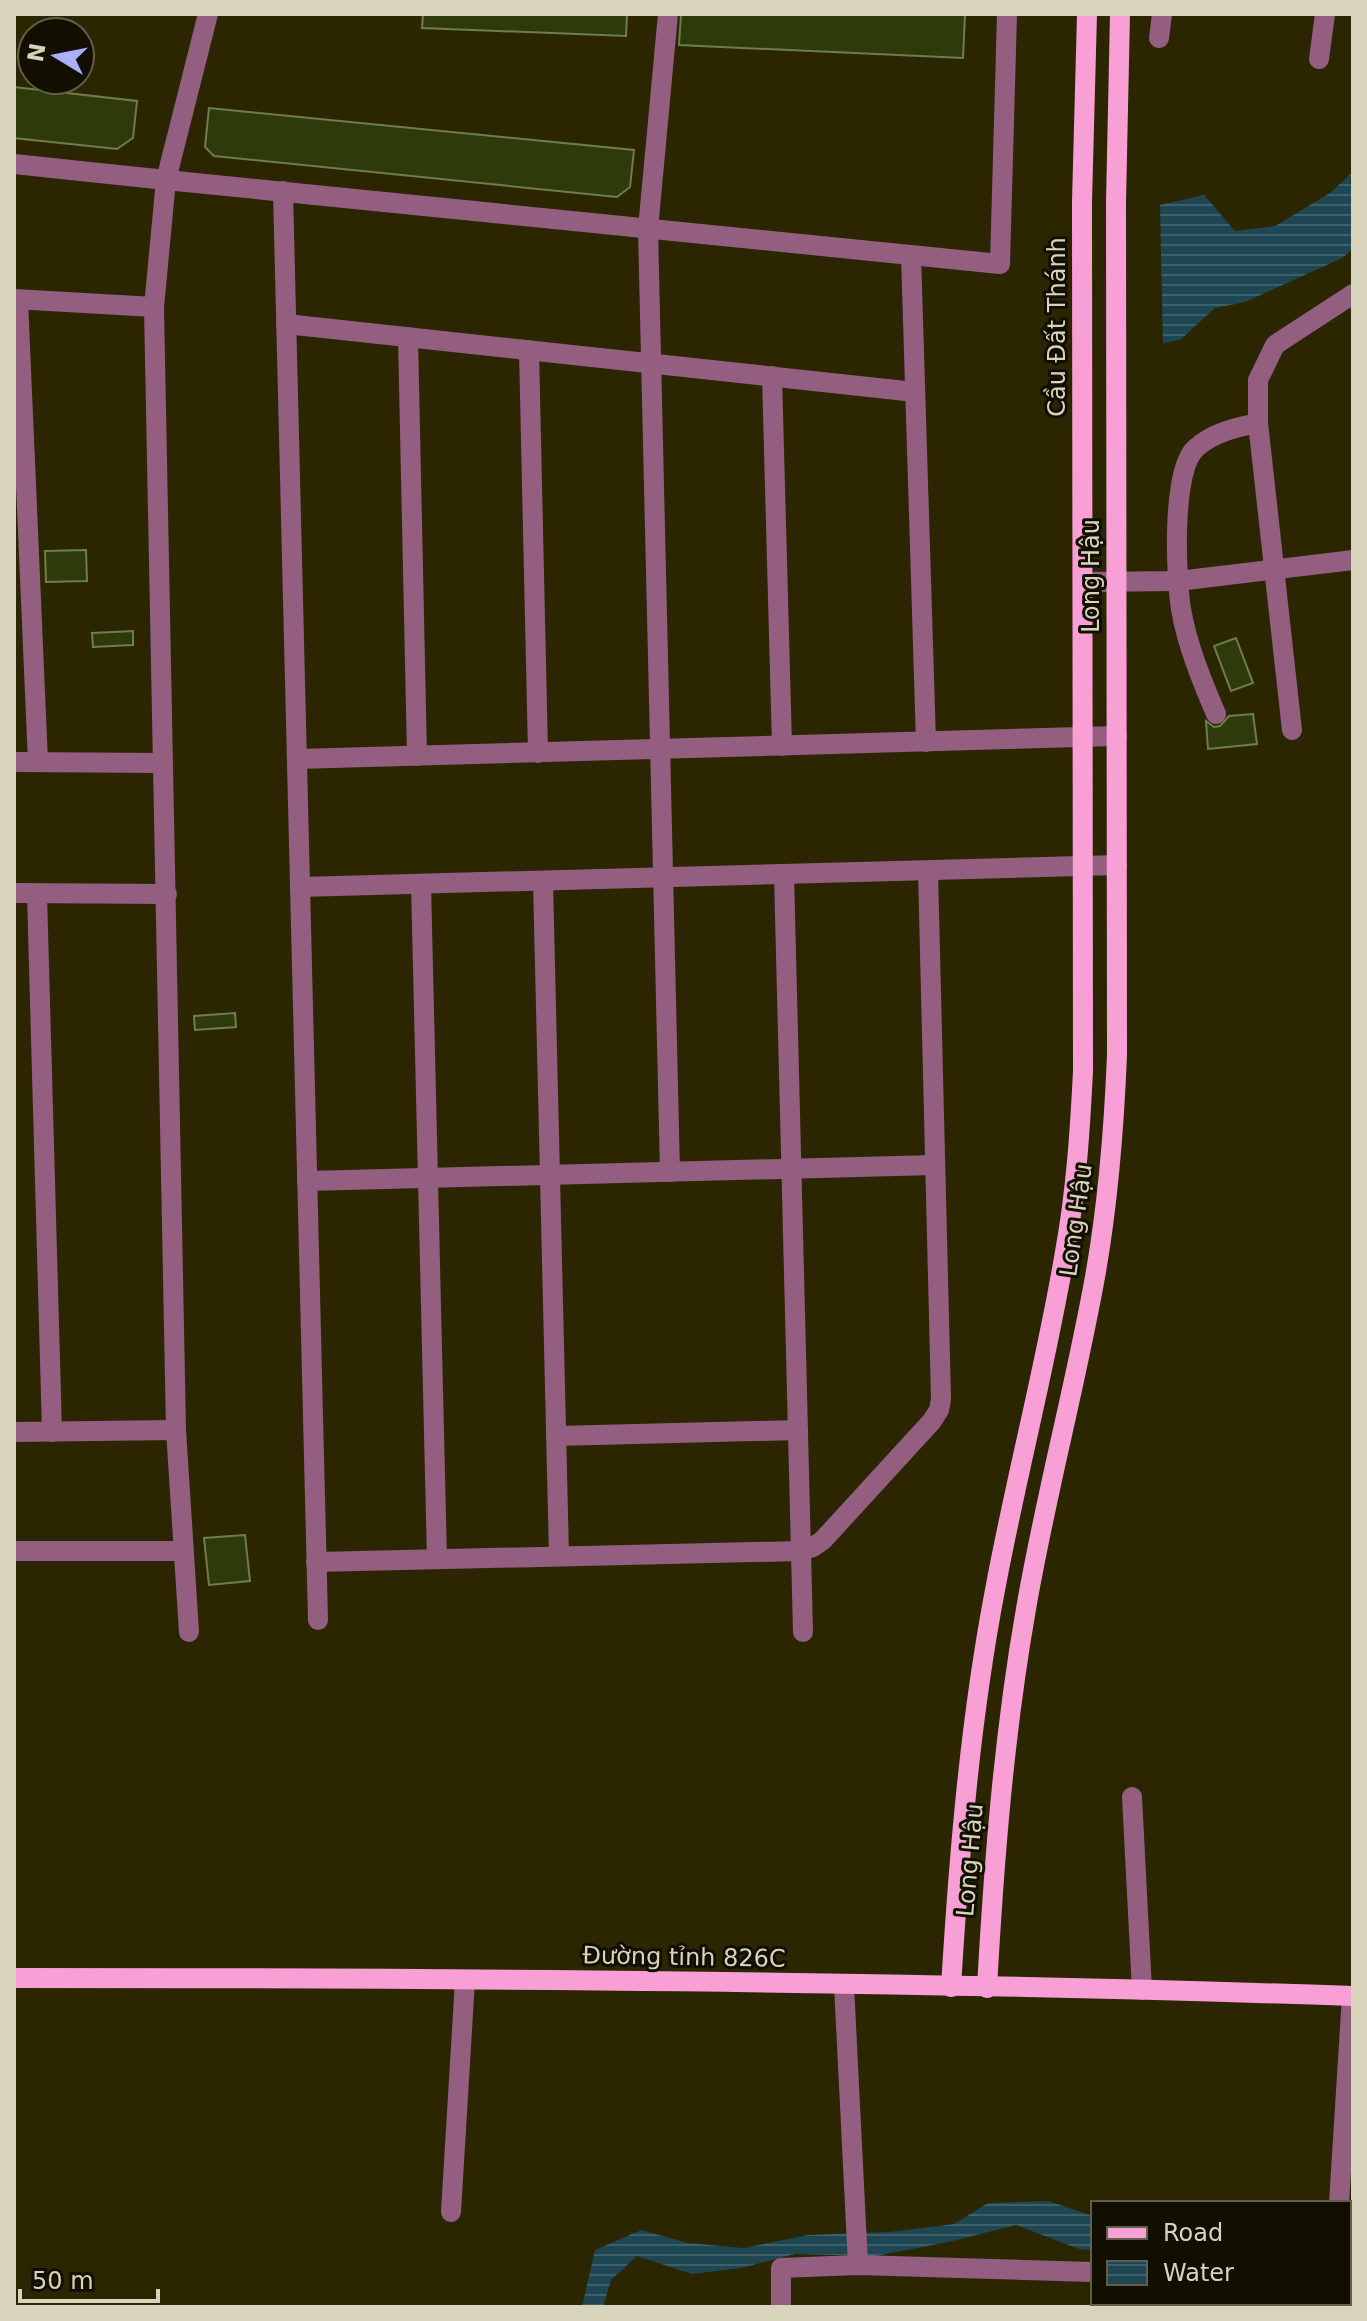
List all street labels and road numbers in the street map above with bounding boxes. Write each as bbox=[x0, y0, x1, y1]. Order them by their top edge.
street label: Cầu Đất Thánh bbox=[1043, 237, 1071, 417]
street label: Long Hậu bbox=[1077, 519, 1105, 633]
street label: Long Hậu bbox=[1054, 1162, 1098, 1278]
street label: Long Hậu bbox=[951, 1802, 989, 1918]
street label: Đường tỉnh 826C bbox=[582, 1941, 786, 1973]

